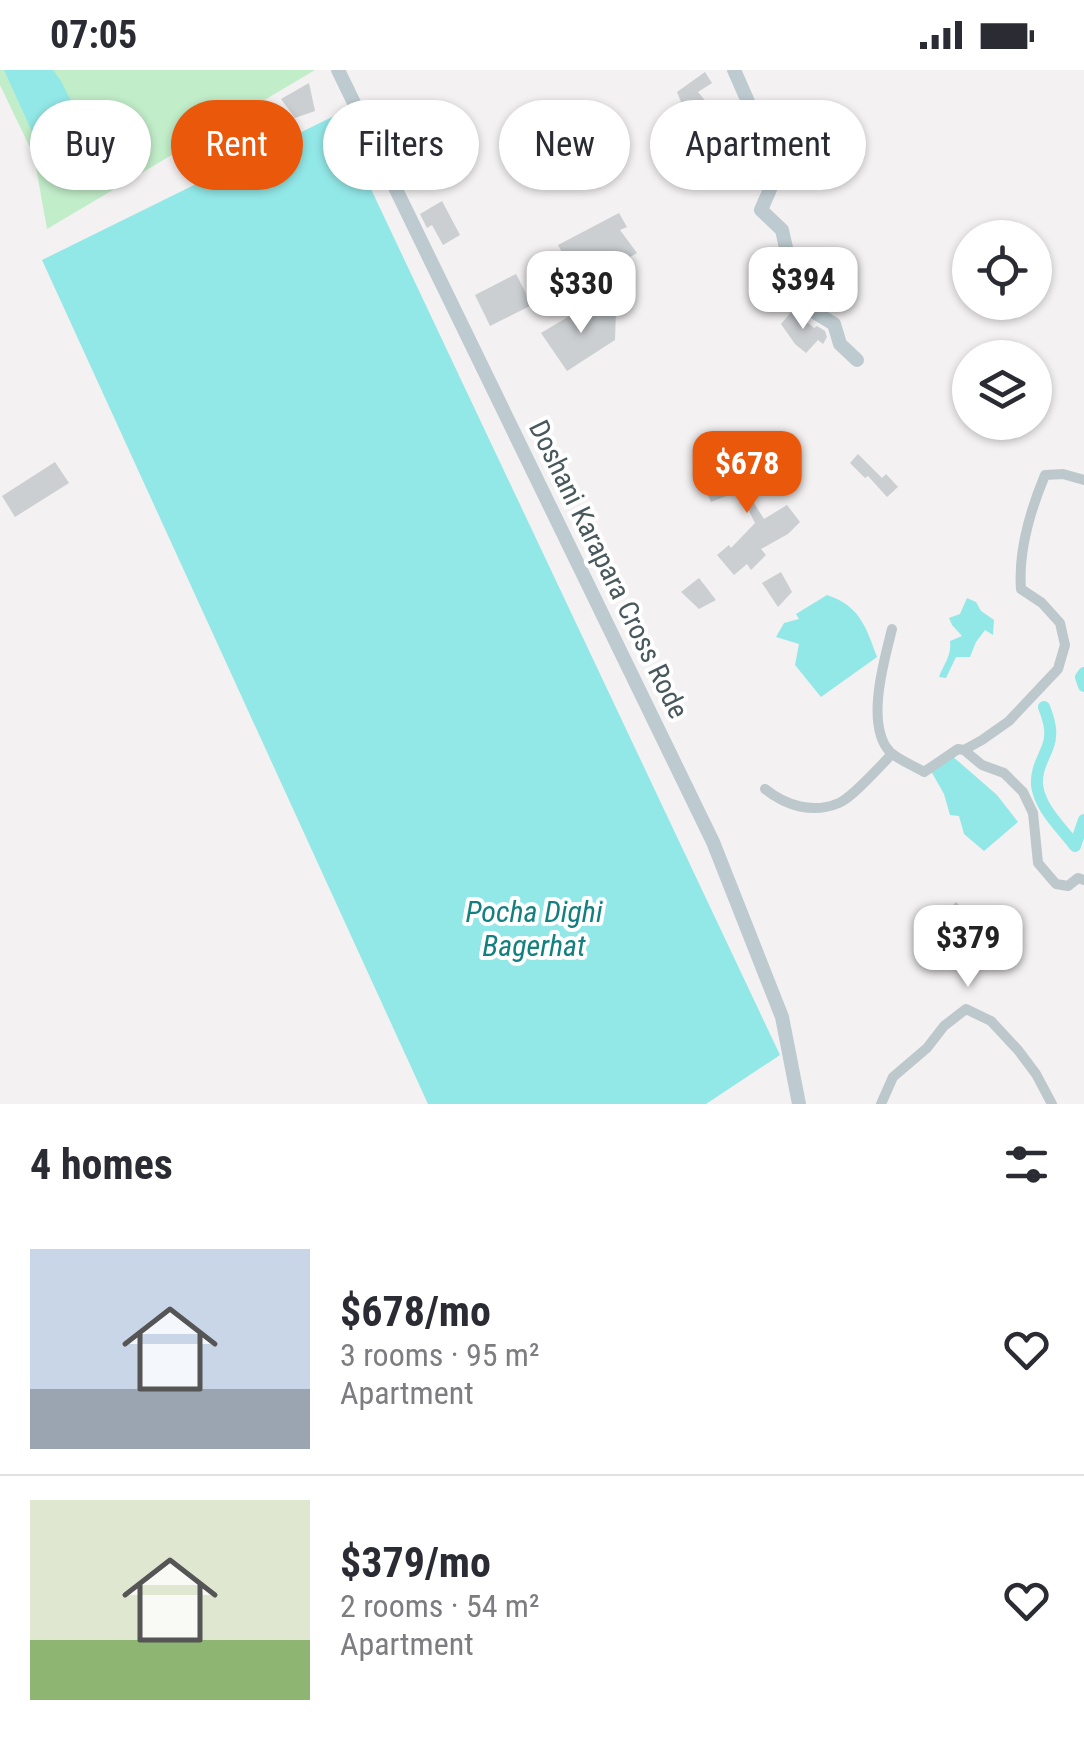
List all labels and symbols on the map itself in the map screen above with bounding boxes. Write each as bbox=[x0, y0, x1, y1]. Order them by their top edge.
pin: $394 bbox=[744, 247, 862, 332]
pin: $330 bbox=[522, 251, 640, 336]
street label: Doshani Karapara Cross Rode bbox=[522, 415, 695, 724]
pin: $678 bbox=[688, 431, 806, 516]
water label: Pocha Dighi Bagerhat bbox=[465, 894, 603, 963]
pin: $379 bbox=[909, 905, 1027, 990]

